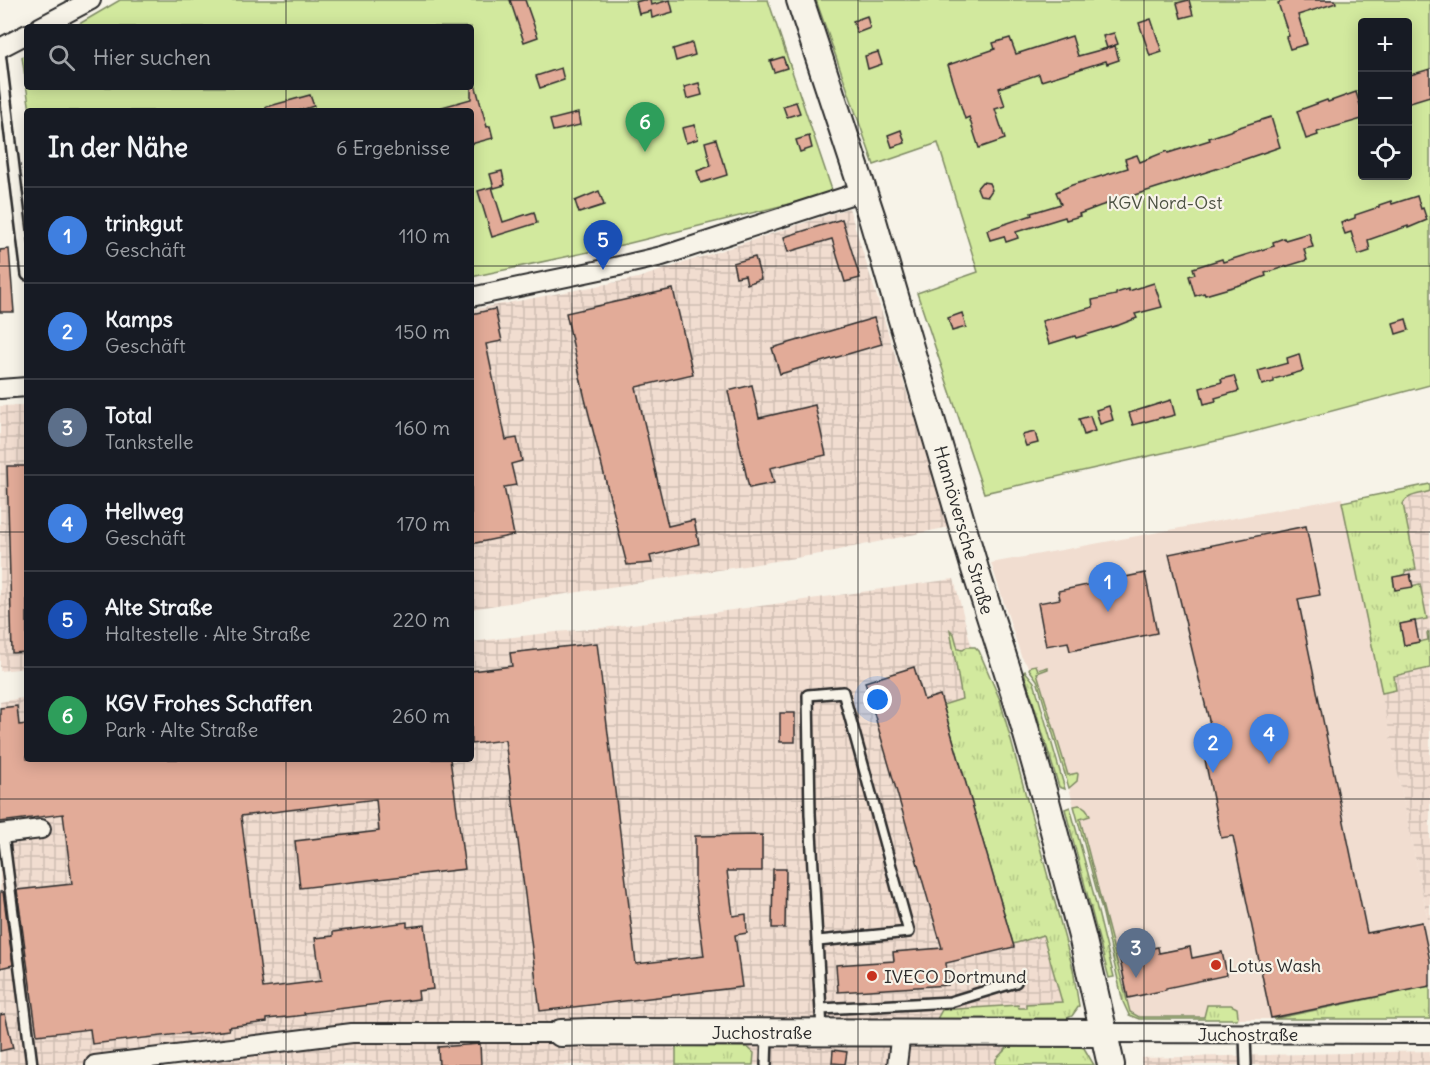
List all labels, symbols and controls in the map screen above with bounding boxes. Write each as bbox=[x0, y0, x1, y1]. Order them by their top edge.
map controls bbox=[1358, 18, 1412, 180]
button: + bbox=[1358, 18, 1412, 72]
search box bbox=[24, 24, 474, 90]
icon: search bbox=[45, 41, 78, 74]
text: Hier suchen bbox=[93, 43, 211, 71]
button: − bbox=[1358, 72, 1412, 126]
pin: 6 bbox=[626, 102, 664, 152]
button: locate bbox=[1358, 126, 1412, 180]
text: In der Nähe bbox=[48, 131, 188, 164]
text: 6 Ergebnisse bbox=[336, 135, 450, 160]
park label: KGV Nord-Ost bbox=[1107, 191, 1223, 214]
text: trinkgut bbox=[105, 209, 183, 237]
pin: 5 bbox=[584, 220, 622, 270]
text: 1 bbox=[64, 223, 71, 248]
text: 110 m bbox=[399, 223, 450, 248]
text: Geschäft bbox=[105, 237, 186, 262]
text: Kamps bbox=[105, 305, 173, 333]
text: 2 bbox=[62, 319, 73, 344]
text: 150 m bbox=[395, 319, 450, 344]
text: Geschäft bbox=[105, 333, 186, 358]
text: Total bbox=[105, 401, 152, 429]
text: 3 bbox=[62, 415, 73, 440]
text: 160 m bbox=[395, 415, 450, 440]
text: Tankstelle bbox=[105, 429, 194, 454]
street label: Hannöversche Straße bbox=[929, 443, 999, 617]
text: Hellweg bbox=[105, 497, 184, 525]
text: 4 bbox=[62, 511, 73, 536]
text: 170 m bbox=[397, 511, 450, 536]
text: Geschäft bbox=[105, 525, 186, 550]
pin: 1 bbox=[1088, 562, 1128, 612]
text: Alte Straße bbox=[105, 593, 213, 621]
text: 5 bbox=[62, 607, 73, 632]
text: 220 m bbox=[393, 607, 450, 632]
text: Haltestelle · Alte Straße bbox=[105, 621, 311, 646]
your location bbox=[863, 685, 892, 714]
text: KGV Frohes Schaffen bbox=[105, 689, 313, 717]
text: 6 bbox=[62, 703, 73, 728]
text: 260 m bbox=[392, 703, 450, 728]
pin: 4 bbox=[1250, 714, 1288, 764]
text: Park · Alte Straße bbox=[105, 717, 258, 742]
pin: 2 bbox=[1194, 724, 1232, 773]
pin: 3 bbox=[1116, 928, 1156, 978]
place label: Lotus Wash bbox=[1228, 954, 1321, 977]
marker: Lotus Wash bbox=[1209, 958, 1223, 972]
place label: IVECO Dortmund bbox=[884, 965, 1027, 988]
marker: IVECO Dortmund bbox=[865, 969, 879, 983]
street label: Juchostraße bbox=[712, 1021, 812, 1044]
street label: Juchostraße bbox=[1198, 1023, 1298, 1046]

